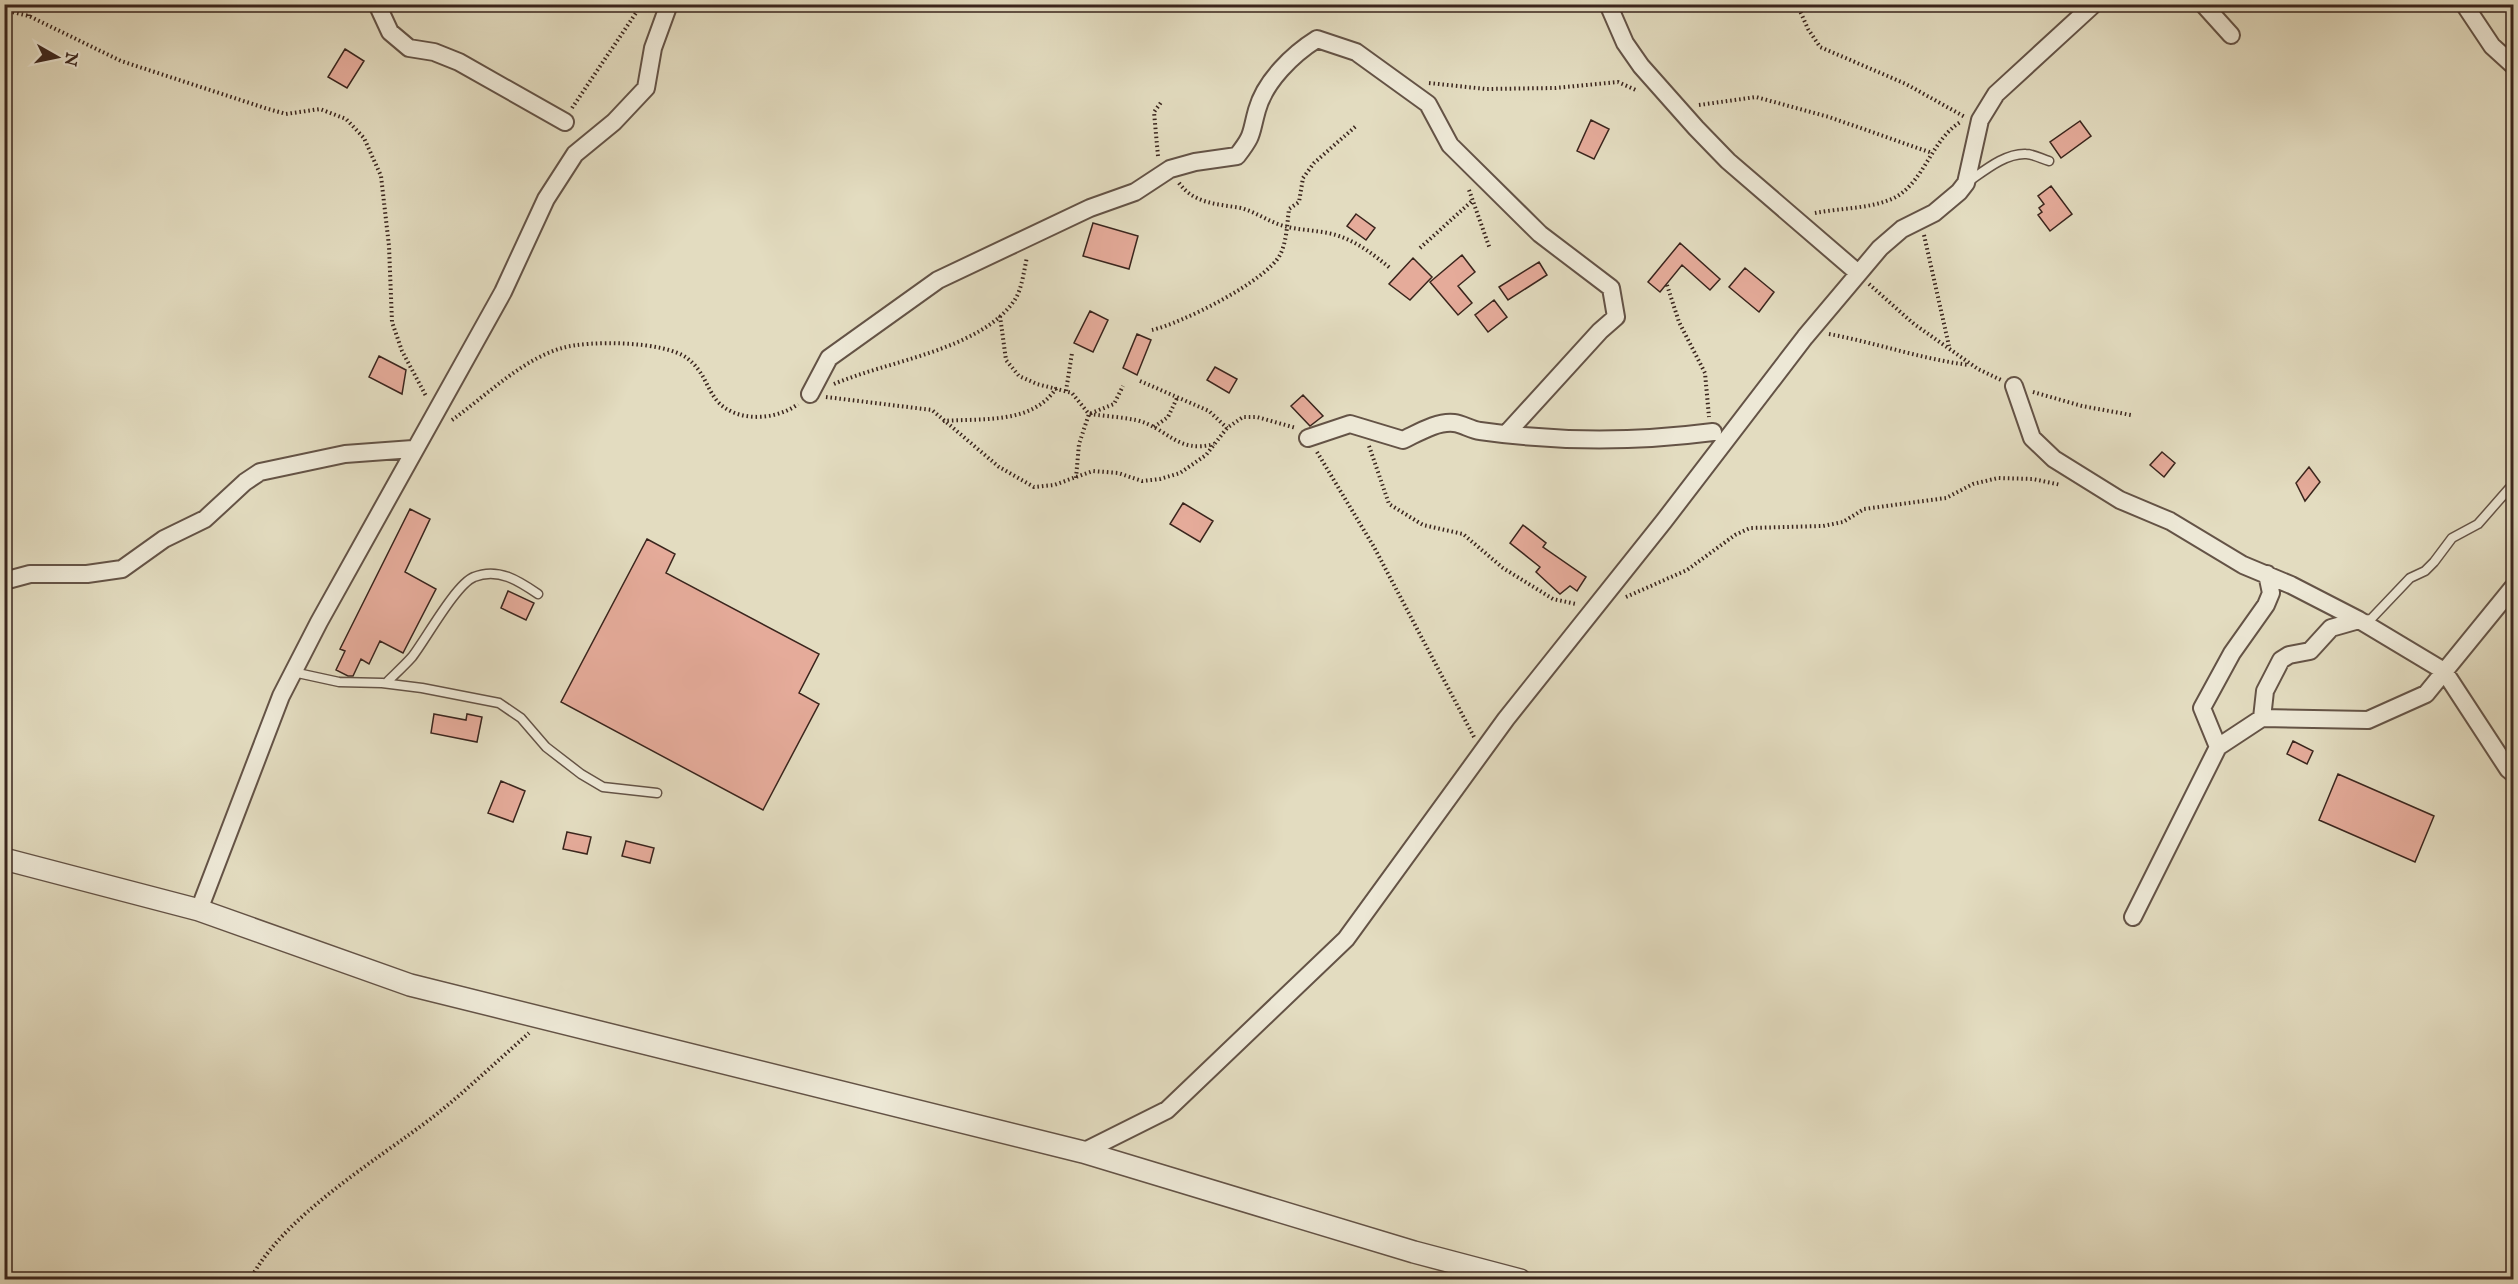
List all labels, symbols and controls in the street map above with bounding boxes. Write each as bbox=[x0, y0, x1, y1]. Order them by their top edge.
north arrow bbox=[27, 27, 87, 87]
text: N bbox=[59, 50, 81, 68]

